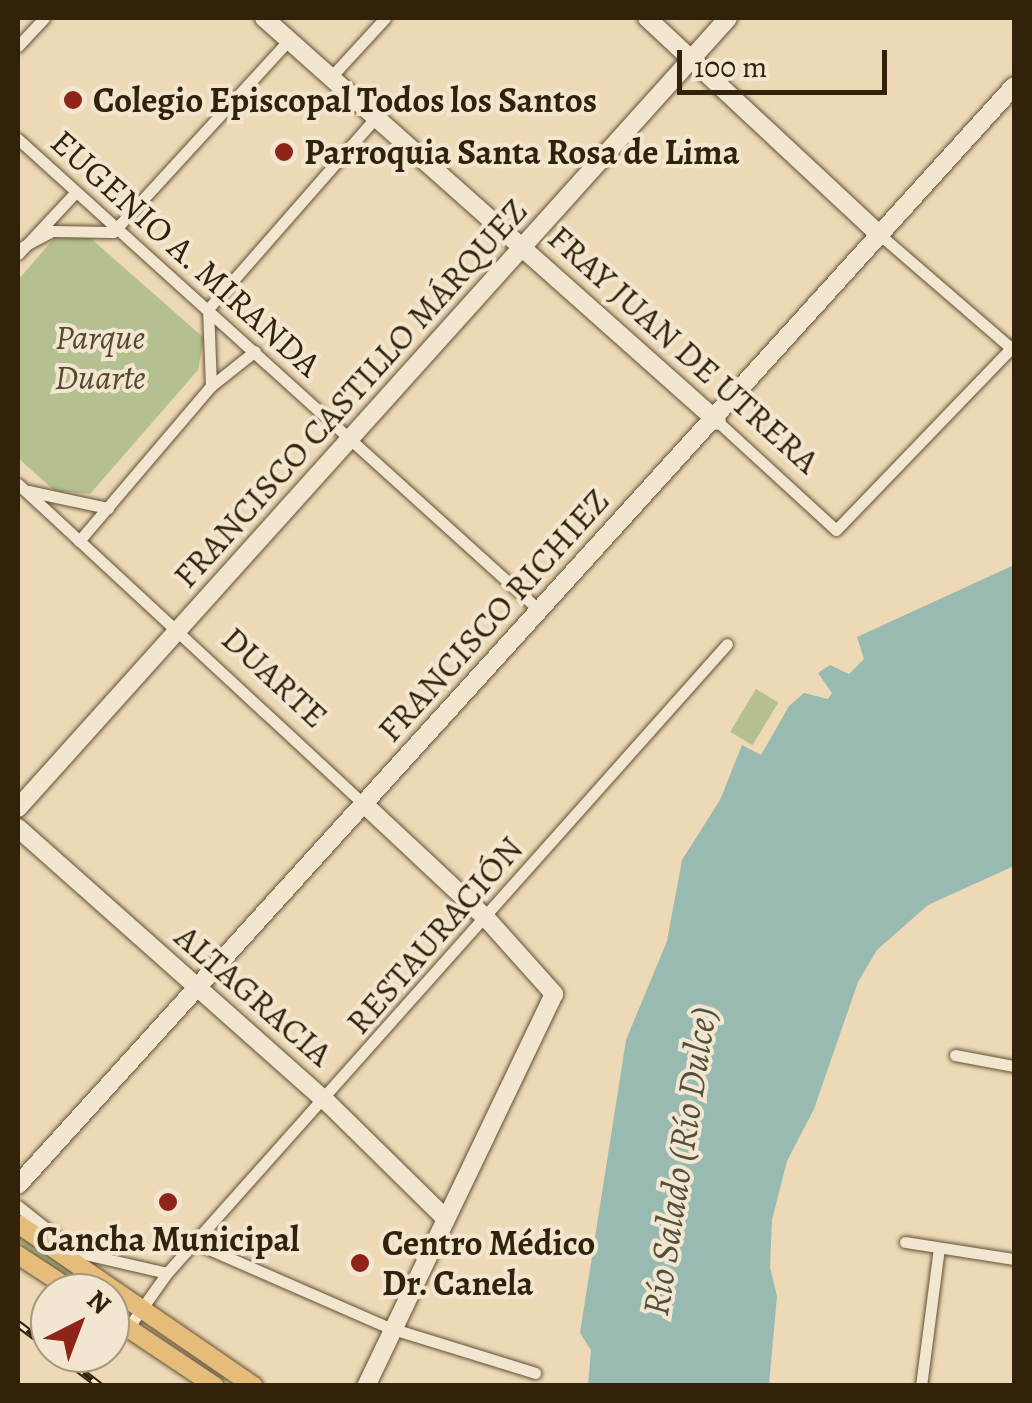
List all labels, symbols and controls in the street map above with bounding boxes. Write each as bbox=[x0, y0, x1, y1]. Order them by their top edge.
scale bar bbox=[682, 30, 892, 92]
text: 100 m bbox=[694, 47, 767, 87]
place label: Colegio Episcopal Todos los Santos bbox=[93, 79, 597, 121]
marker: Colegio Episcopal Todos los Santos bbox=[62, 89, 84, 111]
street label: EUGENIO A. MIRANDA bbox=[42, 120, 330, 386]
place label: Parroquia Santa Rosa de Lima bbox=[304, 131, 740, 173]
marker: Parroquia Santa Rosa de Lima bbox=[273, 141, 295, 163]
street label: FRANCISCO CASTILLO MÁRQUEZ bbox=[164, 190, 536, 596]
street label: FRAY JUAN DE UTRERA bbox=[540, 216, 828, 482]
park label: Parque Duarte bbox=[54, 316, 146, 398]
street label: FRANCISCO RICHIEZ bbox=[368, 480, 618, 750]
street label: DUARTE bbox=[213, 617, 337, 737]
street label: RESTAURACIÓN bbox=[337, 828, 531, 1042]
street label: ALTAGRACIA bbox=[167, 915, 341, 1075]
water label: Río Salado (Río Dulce) bbox=[633, 1003, 727, 1319]
marker: Cancha Municipal bbox=[157, 1191, 179, 1213]
place label: Cancha Municipal bbox=[36, 1218, 300, 1260]
place label: Centro Médico Dr. Canela bbox=[382, 1222, 595, 1304]
marker: Centro Médico Dr. Canela bbox=[347, 1250, 373, 1276]
north arrow bbox=[30, 1273, 130, 1373]
text: N bbox=[78, 1281, 119, 1323]

